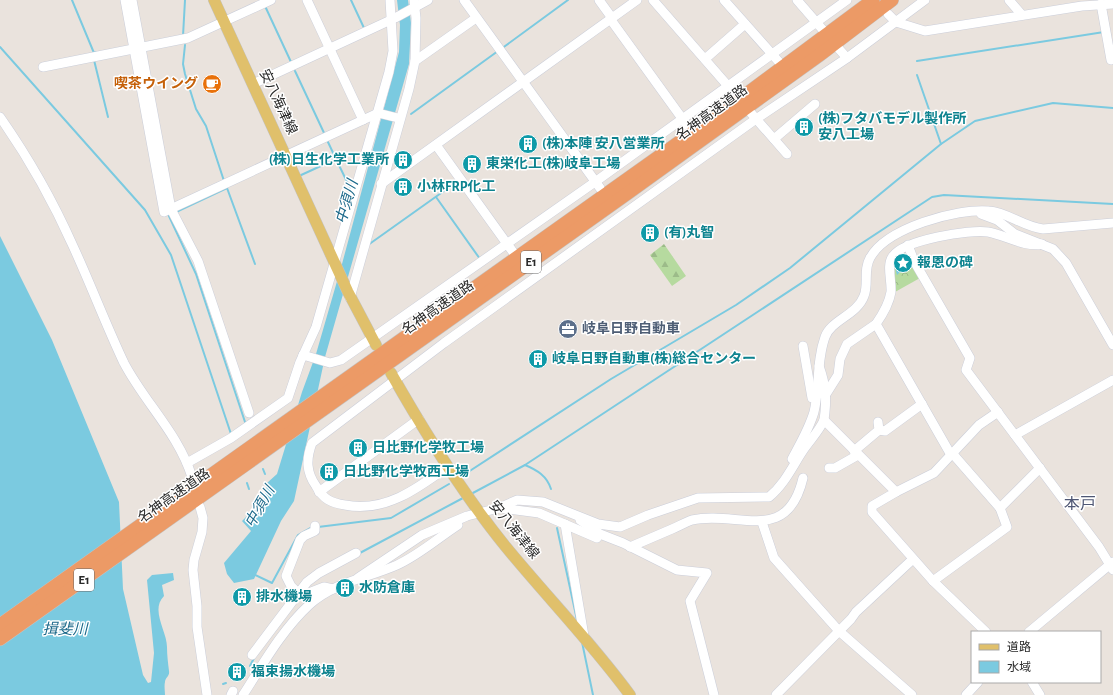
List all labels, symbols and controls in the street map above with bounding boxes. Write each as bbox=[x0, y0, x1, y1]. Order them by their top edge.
street label: 安八海津線 bbox=[257, 67, 300, 137]
cafe icon: 喫茶ウイング bbox=[201, 73, 223, 95]
place label: 喫茶ウイング bbox=[114, 75, 198, 91]
street label: 名神高速道路 bbox=[673, 82, 750, 143]
place label: (株)フタバモデル製作所 安八工場 bbox=[818, 110, 966, 142]
building icon: (株)フタバモデル製作所 安八工場 bbox=[793, 116, 815, 138]
building icon: (株)本陣 安八営業所 bbox=[517, 133, 539, 155]
place label: (株)本陣 安八営業所 bbox=[542, 136, 664, 151]
building icon: (株)日生化学工業所 bbox=[392, 149, 414, 171]
place label: (株)日生化学工業所 bbox=[269, 152, 389, 167]
building icon: 東栄化工(株)岐阜工場 bbox=[461, 153, 483, 175]
place label: 東栄化工(株)岐阜工場 bbox=[486, 155, 620, 171]
water label: 中須川 bbox=[333, 176, 361, 226]
building icon: 小林FRP化工 bbox=[392, 176, 414, 198]
place label: 小林FRP化工 bbox=[417, 179, 495, 194]
building icon: (有)丸智 bbox=[639, 222, 661, 244]
place label: (有)丸智 bbox=[664, 224, 714, 240]
road number: E1 bbox=[521, 251, 541, 273]
place icon: 報恩の碑 bbox=[892, 252, 914, 274]
place label: 報恩の碑 bbox=[917, 255, 973, 270]
street label: 名神高速道路 bbox=[399, 277, 476, 338]
office icon: 岐阜日野自動車 bbox=[557, 318, 579, 340]
place label: 岐阜日野自動車 bbox=[582, 320, 680, 336]
building icon: 岐阜日野自動車(株)総合センター bbox=[527, 348, 549, 370]
place label: 岐阜日野自動車(株)総合センター bbox=[552, 350, 756, 366]
building icon: 日比野化学牧工場 bbox=[347, 437, 369, 459]
place label: 日比野化学牧工場 bbox=[372, 439, 484, 455]
building icon: 日比野化学牧西工場 bbox=[318, 461, 340, 483]
place label: 日比野化学牧西工場 bbox=[343, 463, 469, 479]
street label: 名神高速道路 bbox=[135, 465, 212, 526]
water label: 中須川 bbox=[242, 481, 278, 530]
district label: 本戸 bbox=[1064, 496, 1096, 512]
street label: 安八海津線 bbox=[487, 498, 542, 562]
road number: E1 bbox=[74, 569, 94, 591]
building icon: 水防倉庫 bbox=[334, 577, 356, 599]
place label: 水防倉庫 bbox=[359, 580, 415, 595]
building icon: 排水機場 bbox=[231, 586, 253, 608]
place label: 排水機場 bbox=[256, 588, 312, 604]
water label: 揖斐川 bbox=[42, 621, 89, 637]
legend bbox=[971, 631, 1101, 683]
text: 道路 bbox=[1007, 640, 1031, 653]
building icon: 福束揚水機場 bbox=[226, 661, 248, 683]
text: 水域 bbox=[1007, 661, 1031, 673]
place label: 福束揚水機場 bbox=[251, 663, 335, 679]

